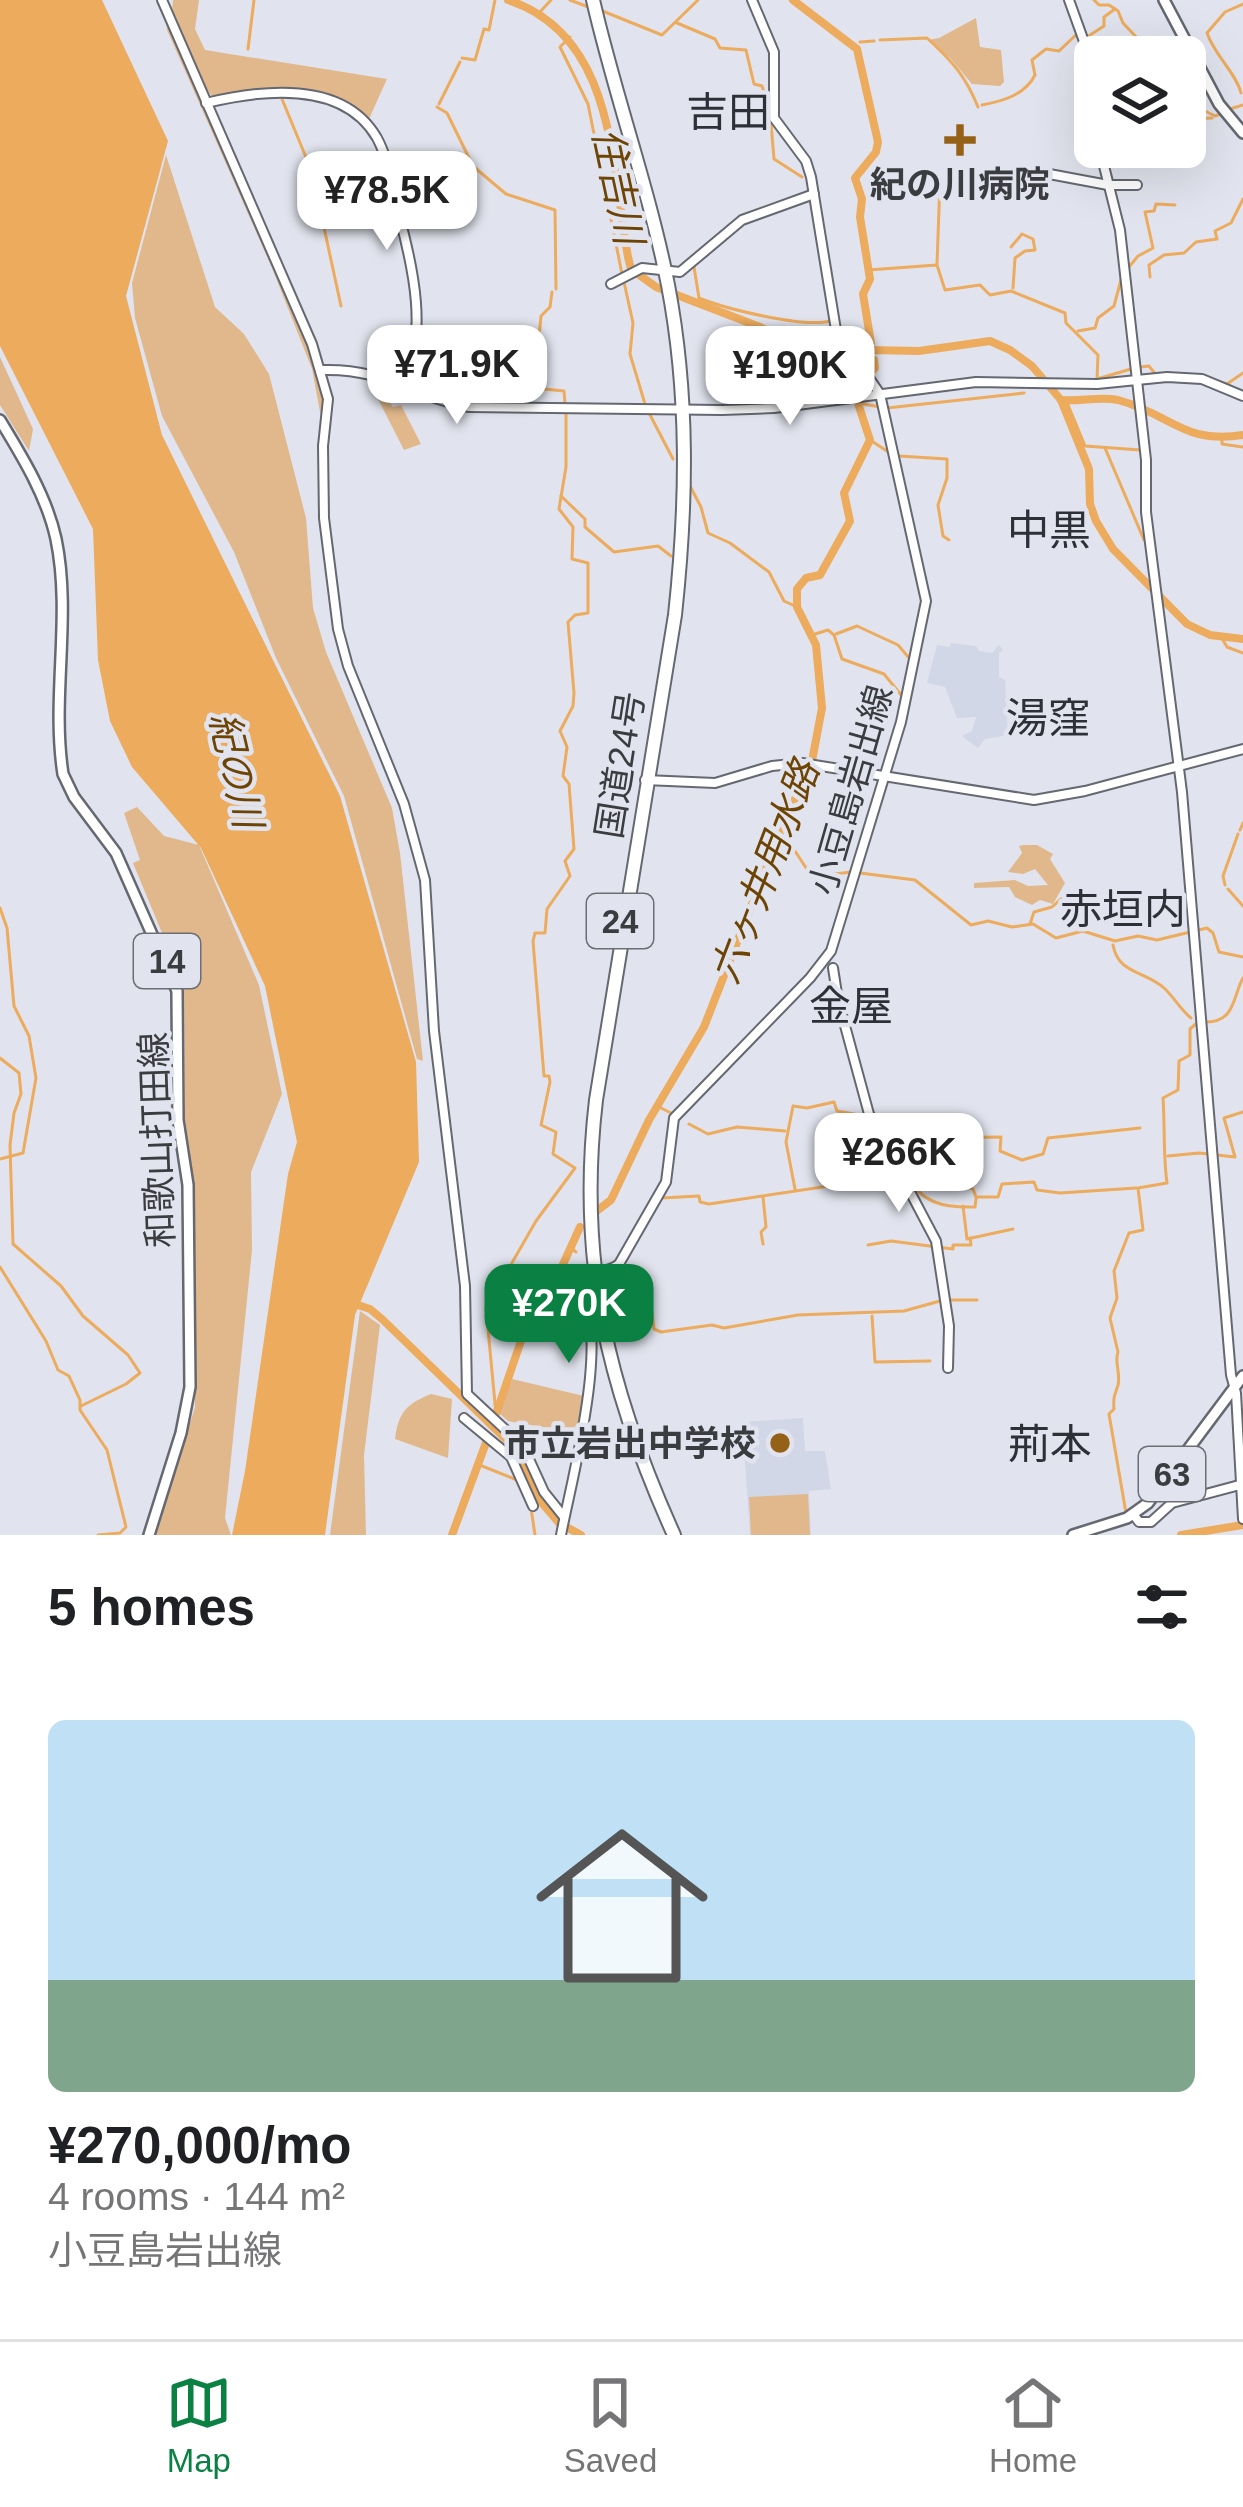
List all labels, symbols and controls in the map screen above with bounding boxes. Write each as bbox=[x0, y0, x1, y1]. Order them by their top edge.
map controls bbox=[1074, 36, 1206, 168]
button: layers bbox=[1074, 36, 1206, 168]
district label: 吉田 bbox=[686, 89, 770, 136]
water label: 住吉川 bbox=[585, 124, 652, 252]
marker: 紀の川病院 bbox=[944, 124, 976, 156]
pin: ¥78.5K bbox=[289, 151, 485, 253]
place label: 紀の川病院 bbox=[870, 164, 1050, 205]
text: ¥78.5K bbox=[324, 168, 450, 211]
pin: ¥71.9K bbox=[359, 325, 555, 427]
pin: ¥190K bbox=[706, 326, 874, 428]
text: ¥71.9K bbox=[394, 342, 520, 385]
text: ¥190K bbox=[733, 343, 847, 386]
district label: 中黒 bbox=[1007, 507, 1091, 554]
street label: 小豆島岩出線 bbox=[802, 681, 900, 899]
street label: 国道24号 bbox=[588, 689, 652, 841]
district label: 湯窪 bbox=[1006, 695, 1090, 742]
water label: 紀の川 bbox=[202, 708, 271, 836]
water label: 六ヶ井用水路 bbox=[703, 752, 828, 989]
district label: 赤垣内 bbox=[1060, 886, 1186, 933]
road number: 24 bbox=[587, 894, 653, 948]
road number: 14 bbox=[134, 934, 200, 988]
district label: 金屋 bbox=[809, 983, 893, 1030]
street label: 和歌山打田線 bbox=[133, 1031, 181, 1249]
pin: ¥266K bbox=[815, 1113, 983, 1215]
text: ¥266K bbox=[842, 1130, 956, 1173]
pin: ¥270K bbox=[485, 1264, 653, 1366]
text: ¥270K bbox=[512, 1281, 626, 1324]
district label: 荊本 bbox=[1008, 1421, 1092, 1468]
place label: 市立岩出中学校 bbox=[504, 1423, 756, 1464]
marker: 市立岩出中学校 bbox=[767, 1430, 793, 1456]
road number: 63 bbox=[1139, 1447, 1205, 1501]
icon: filters bbox=[1129, 1574, 1195, 1640]
text: 5 homes bbox=[48, 1579, 255, 1636]
icon: home bbox=[514, 1798, 730, 2014]
text: ¥270,000/mo bbox=[48, 2117, 351, 2174]
text: 4 rooms · 144 m² bbox=[48, 2175, 345, 2218]
text: 小豆島岩出線 bbox=[48, 2229, 282, 2272]
tab: Map bbox=[166, 2370, 232, 2480]
tab: Saved bbox=[564, 2370, 657, 2480]
tab: Home bbox=[989, 2370, 1077, 2480]

